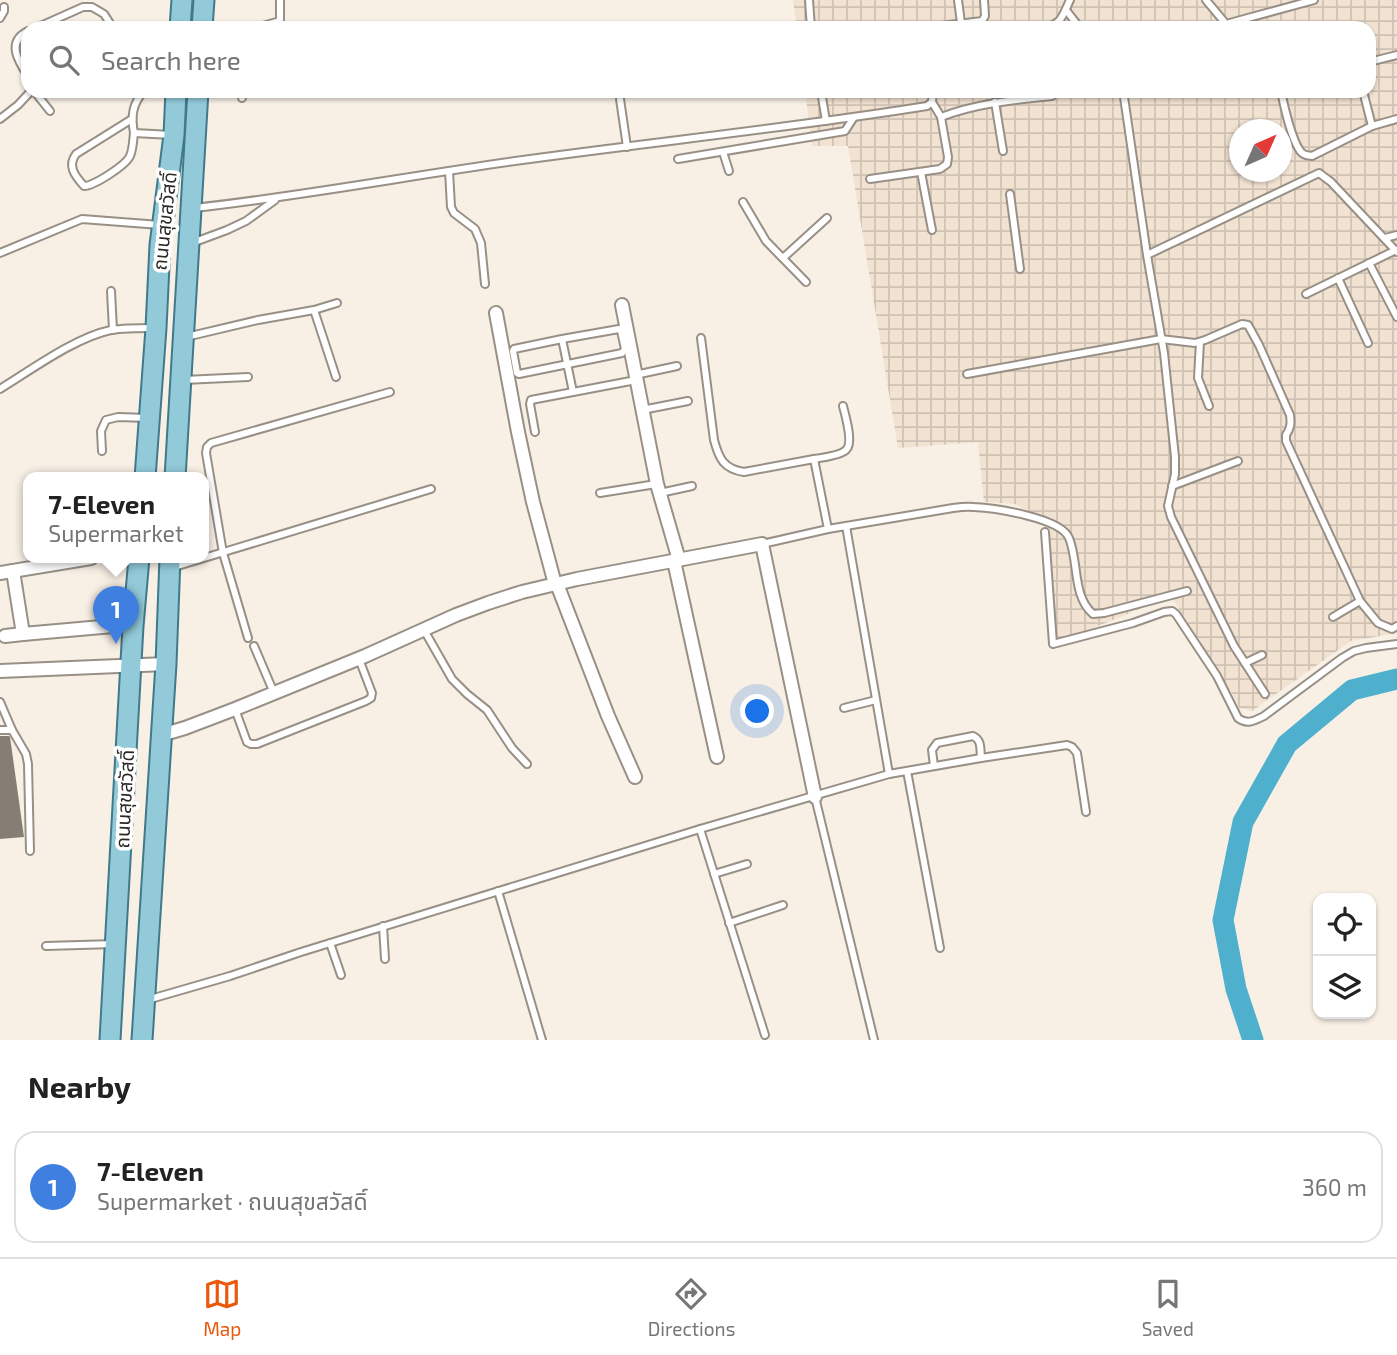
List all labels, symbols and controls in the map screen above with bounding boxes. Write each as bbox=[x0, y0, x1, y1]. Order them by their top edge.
search box bbox=[21, 21, 1376, 98]
icon: search bbox=[45, 41, 83, 79]
text: Search here bbox=[101, 44, 241, 75]
north arrow bbox=[1229, 119, 1292, 182]
street label: ถนนสุขสวัสดิ์ bbox=[147, 171, 182, 271]
popup bbox=[23, 472, 209, 563]
text: 7-Eleven bbox=[48, 488, 155, 519]
text: Supermarket bbox=[48, 519, 184, 547]
pin: 1 bbox=[93, 586, 139, 644]
your location bbox=[740, 694, 774, 728]
street label: ถนนสุขสวัสดิ์ bbox=[110, 749, 139, 849]
map controls bbox=[1313, 893, 1376, 1019]
button: locate bbox=[1313, 893, 1376, 956]
button: layers bbox=[1313, 956, 1376, 1019]
text: Nearby bbox=[28, 1068, 131, 1104]
text: 7-Eleven bbox=[97, 1155, 204, 1186]
text: 1 bbox=[48, 1173, 58, 1201]
text: 360 m bbox=[1302, 1173, 1367, 1201]
text: Supermarket · ถนนสุขสวัสดิ์ bbox=[97, 1187, 368, 1215]
tab: Map bbox=[203, 1275, 241, 1340]
tab: Directions bbox=[648, 1275, 735, 1340]
tab: Saved bbox=[1142, 1275, 1194, 1340]

